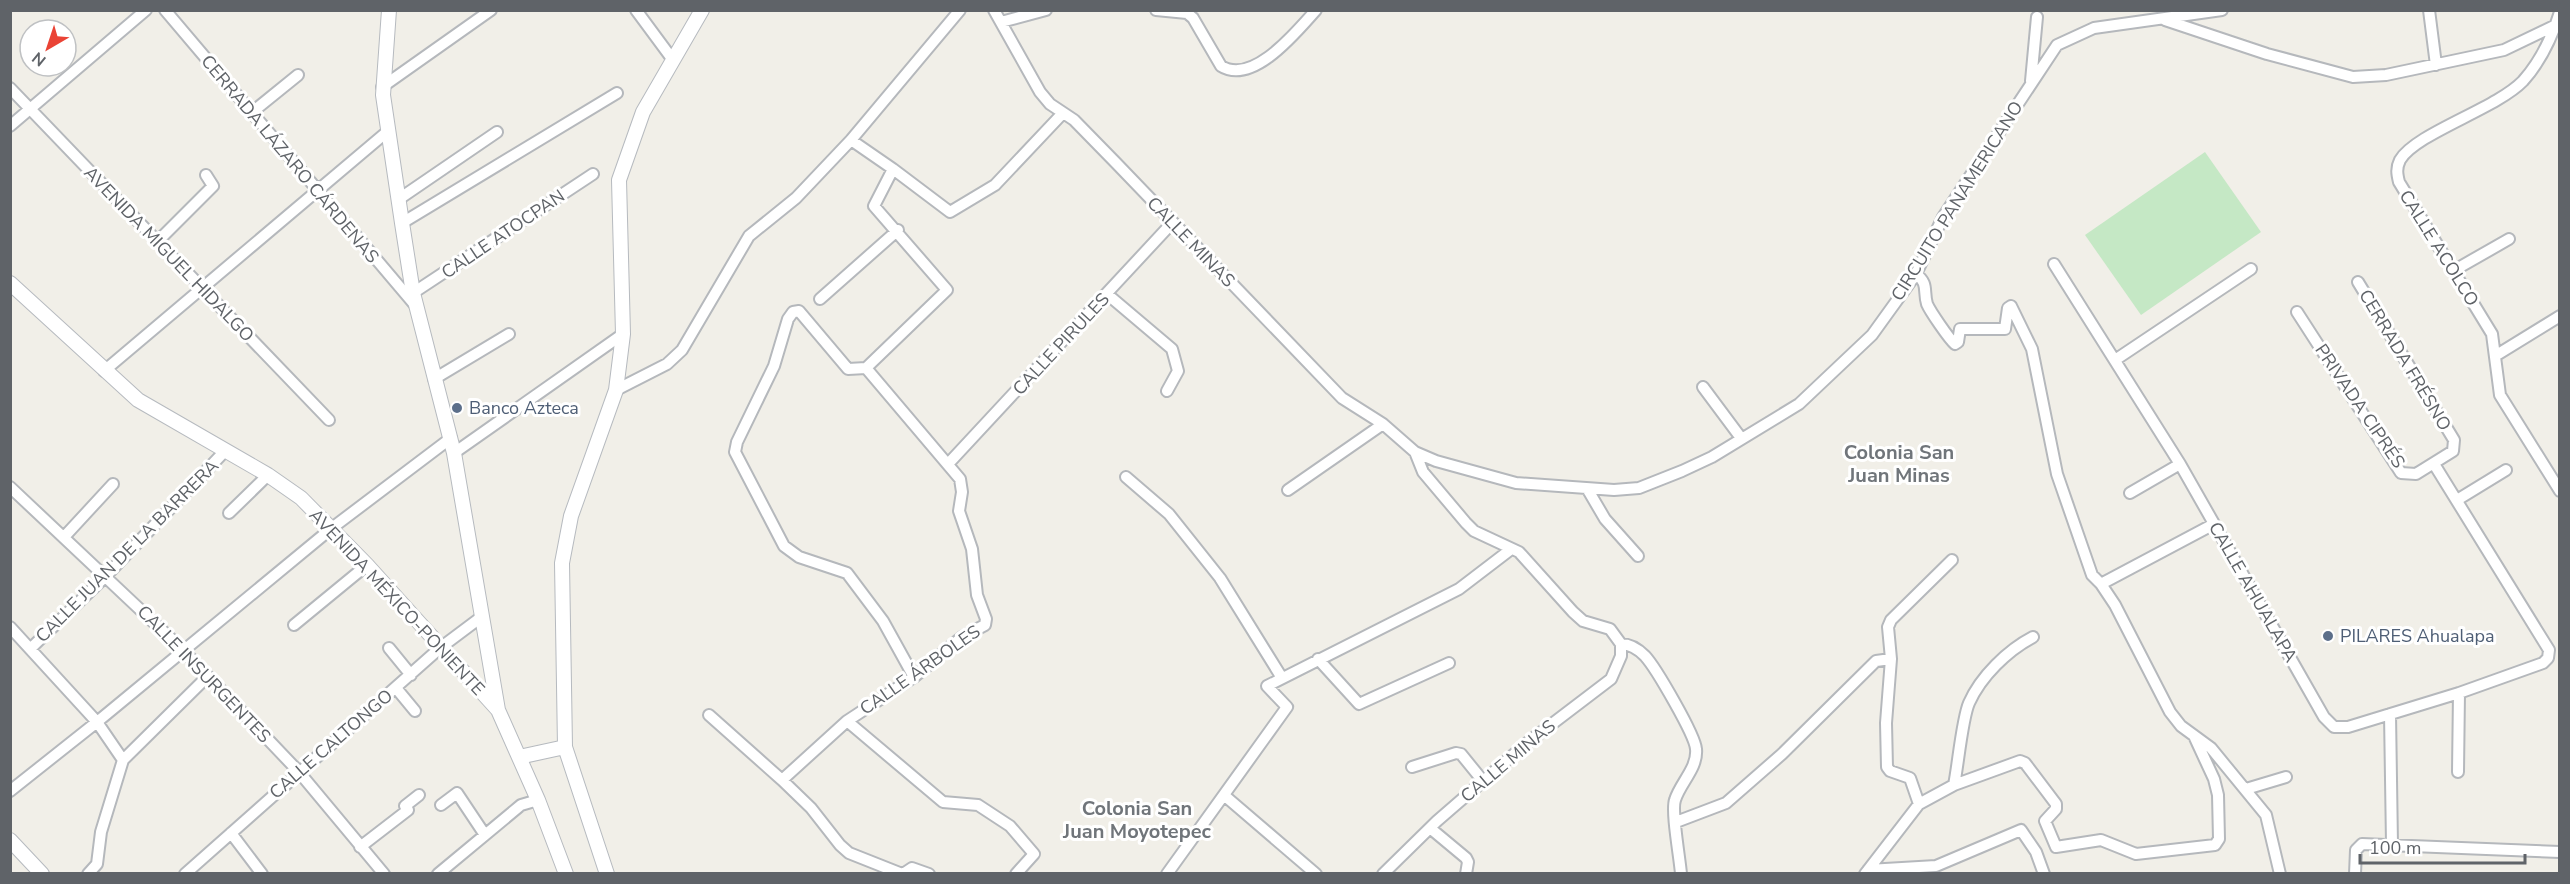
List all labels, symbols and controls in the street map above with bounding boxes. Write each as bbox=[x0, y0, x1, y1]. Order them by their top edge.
north arrow bbox=[18, 18, 78, 78]
text: N bbox=[28, 47, 51, 71]
street label: CERRADA LÁZARO CÁRDENAS bbox=[196, 50, 384, 268]
street label: CIRCUITO PANAMERICANO bbox=[1886, 97, 2028, 305]
street label: AVENIDA MIGUEL HIDALGO bbox=[79, 161, 259, 347]
street label: CALLE ATOCPAN bbox=[437, 184, 569, 284]
street label: CALLE ACOLCO bbox=[2394, 185, 2484, 311]
street label: CALLE MINAS bbox=[1142, 192, 1240, 292]
street label: CERRADA FRÉSNO bbox=[2353, 285, 2457, 435]
street label: CALLE PIRULES bbox=[1007, 288, 1115, 400]
street label: PRIVADA CIPRÉS bbox=[2310, 339, 2410, 473]
place label: Banco Azteca bbox=[469, 396, 579, 420]
marker: Banco Azteca bbox=[450, 401, 464, 415]
district label: Colonia San Juan Minas bbox=[1844, 439, 1954, 489]
street label: CALLE JUAN DE LA BARRERA bbox=[30, 454, 224, 648]
street label: AVENIDA MÉXICO-PONIENTE bbox=[304, 503, 490, 701]
street label: CALLE AHUALAPA bbox=[2203, 517, 2303, 667]
street label: CALLE INSURGENTES bbox=[132, 600, 276, 748]
street label: CALLE ÁRBOLES bbox=[855, 619, 985, 721]
place label: PILARES Ahualapa bbox=[2340, 624, 2494, 648]
marker: PILARES Ahualapa bbox=[2321, 629, 2335, 643]
street label: CALLE CALTONGO bbox=[264, 684, 398, 804]
street label: CALLE MINAS bbox=[1455, 714, 1561, 808]
district label: Colonia San Juan Moyotepec bbox=[1062, 795, 1211, 845]
scale bar bbox=[2360, 827, 2525, 865]
text: 100 m bbox=[2369, 836, 2421, 860]

